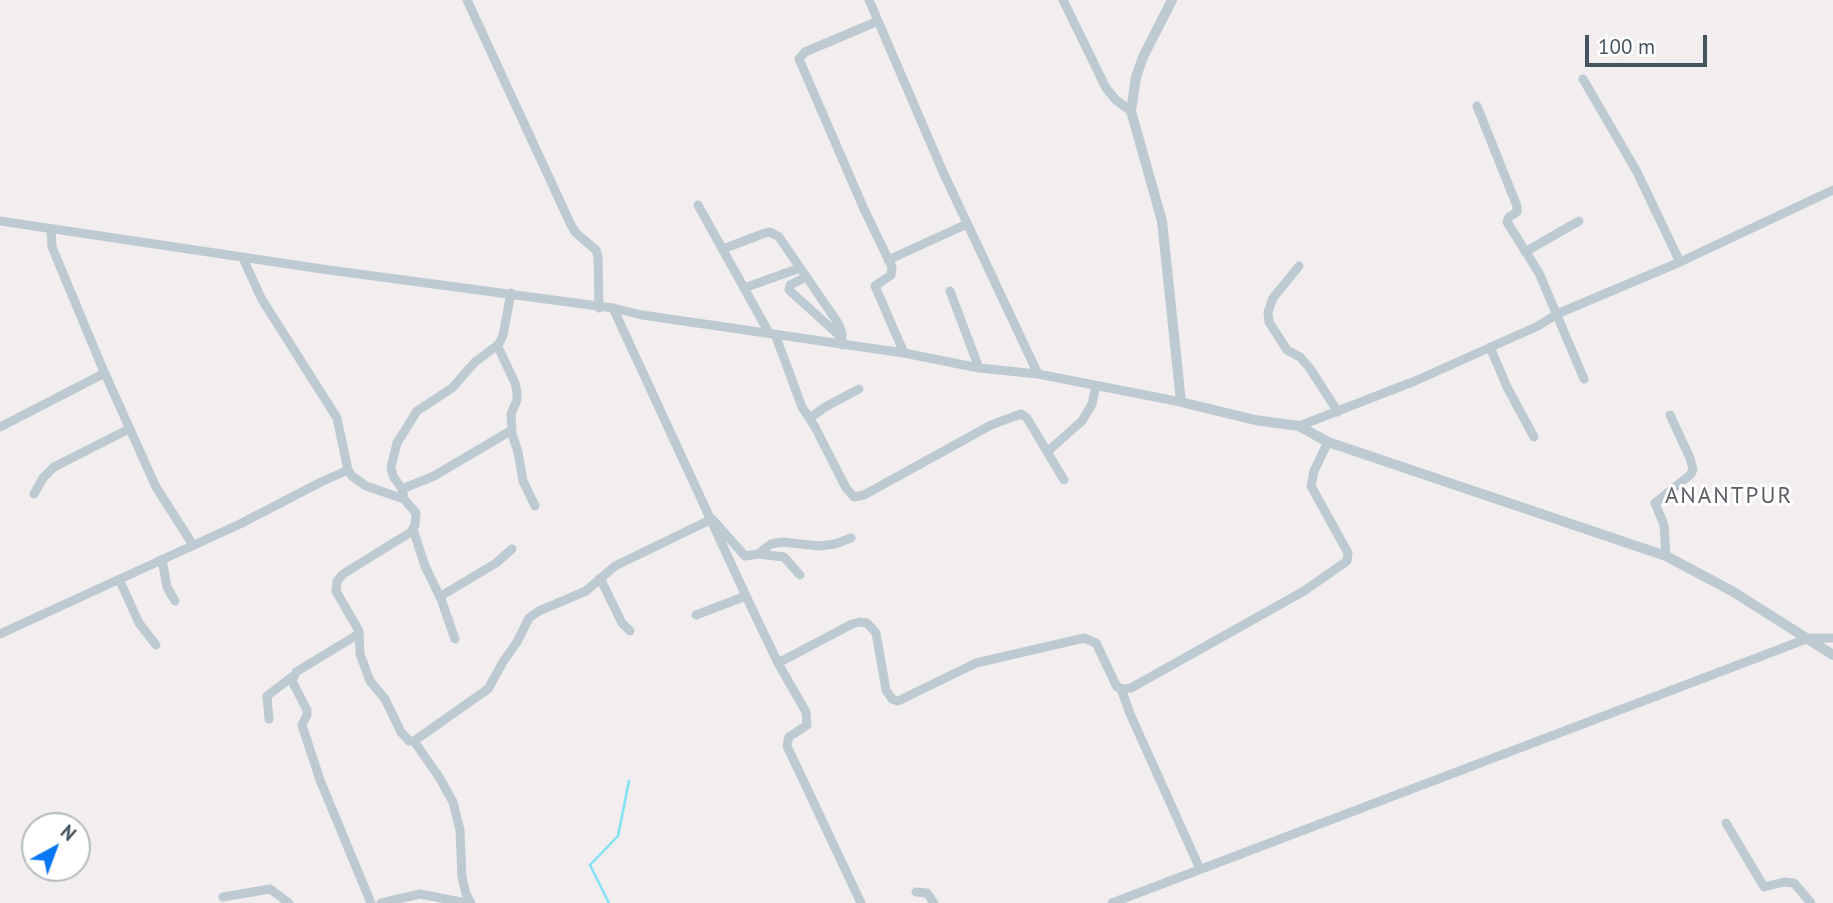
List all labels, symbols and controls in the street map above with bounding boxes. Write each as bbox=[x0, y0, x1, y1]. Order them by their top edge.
scale bar bbox=[1588, 21, 1710, 65]
text: 100 m bbox=[1598, 33, 1655, 60]
district label: ANANTPUR bbox=[1666, 482, 1792, 510]
north arrow bbox=[21, 812, 91, 882]
text: N bbox=[56, 820, 81, 846]

